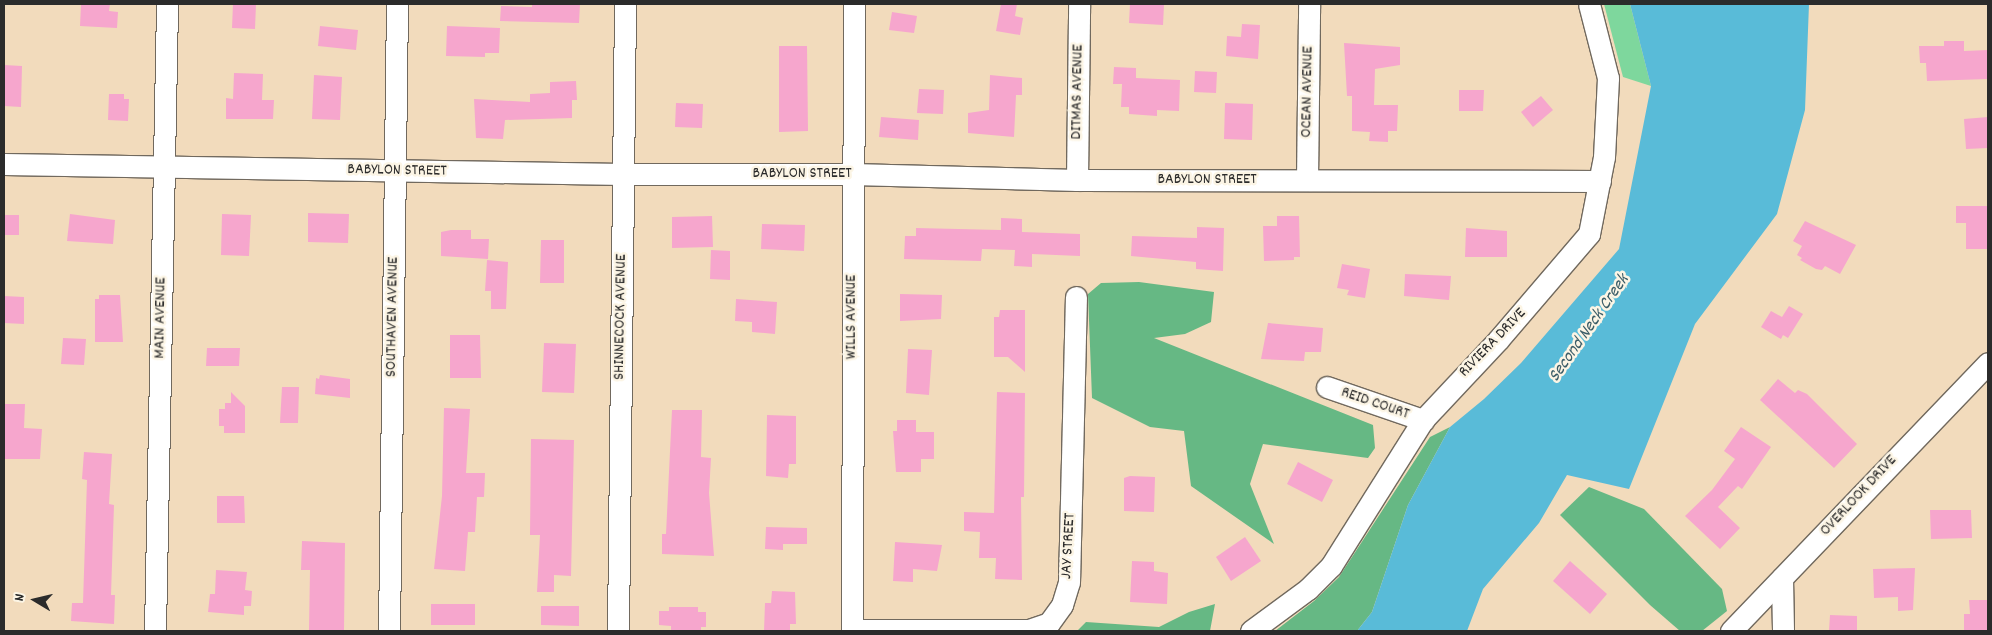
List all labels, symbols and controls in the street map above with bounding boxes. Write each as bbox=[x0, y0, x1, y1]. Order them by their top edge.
street label: DITMAS AVENUE bbox=[1068, 44, 1088, 140]
street label: OCEAN AVENUE bbox=[1298, 46, 1318, 138]
street label: BABYLON STREET bbox=[347, 161, 447, 181]
street label: BABYLON STREET bbox=[752, 164, 852, 184]
street label: BABYLON STREET bbox=[1157, 170, 1257, 190]
street label: SHINNECOCK AVENUE bbox=[610, 254, 632, 380]
street label: SOUTHAVEN AVENUE bbox=[382, 257, 404, 377]
water label: Second Neck Creek bbox=[1545, 271, 1635, 387]
street label: WILLS AVENUE bbox=[842, 275, 862, 359]
street label: MAIN AVENUE bbox=[151, 277, 171, 359]
street label: RIVIERA DRIVE bbox=[1455, 304, 1531, 382]
street label: REID COURT bbox=[1338, 383, 1412, 425]
street label: OVERLOOK DRIVE bbox=[1817, 451, 1901, 541]
street label: JAY STREET bbox=[1058, 512, 1080, 580]
north arrow bbox=[10, 575, 60, 625]
text: N bbox=[10, 593, 31, 603]

